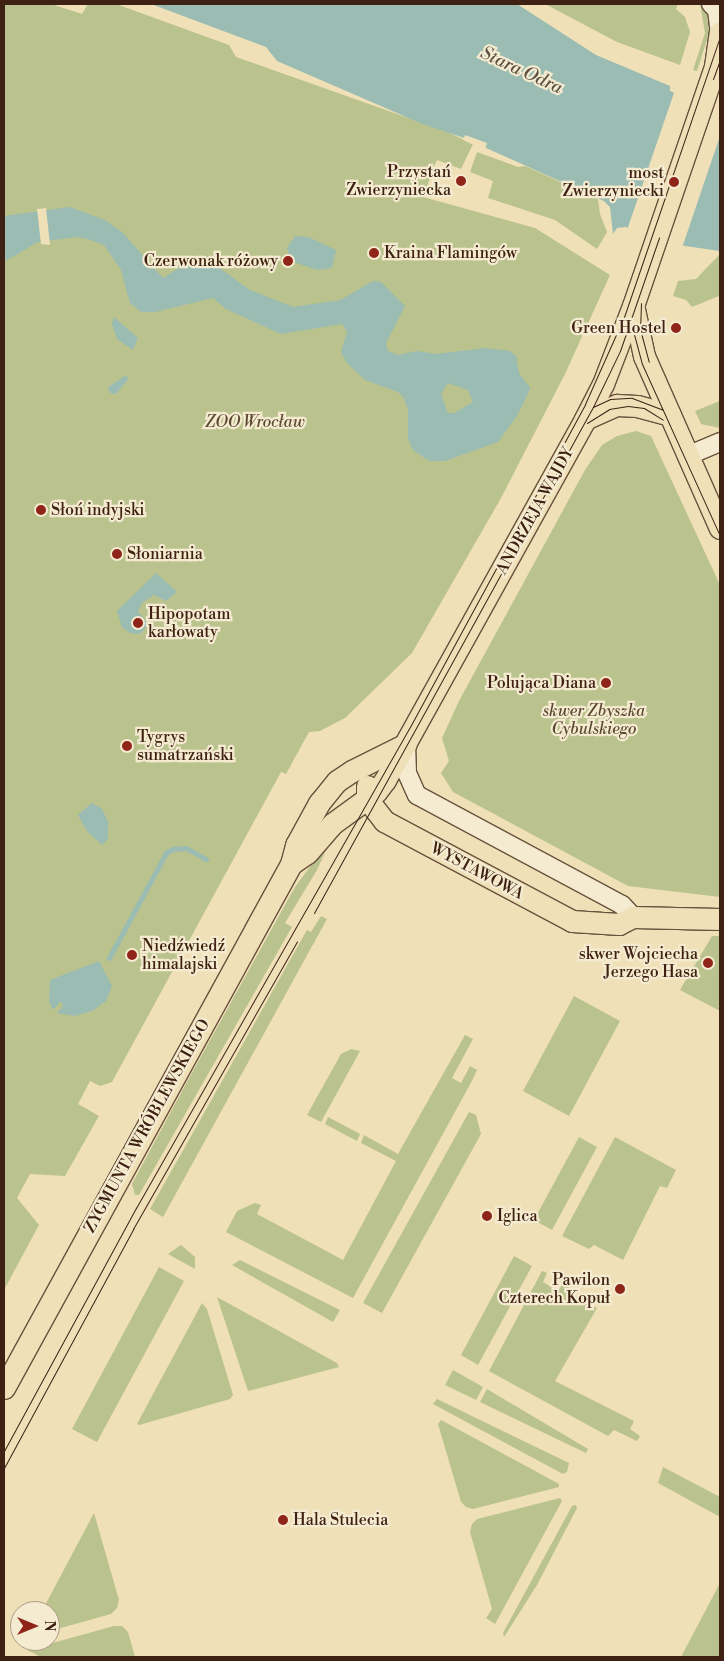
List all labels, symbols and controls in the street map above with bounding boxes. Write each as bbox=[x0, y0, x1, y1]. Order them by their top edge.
water label: Stara Odra bbox=[477, 43, 565, 99]
place label: Przystań Zwierzyniecka bbox=[346, 162, 451, 200]
place label: most Zwierzyniecki bbox=[563, 163, 664, 201]
marker: Przystań Zwierzyniecka bbox=[455, 175, 467, 187]
marker: most Zwierzyniecki bbox=[668, 176, 680, 188]
place label: Kraina Flamingów bbox=[384, 243, 517, 263]
marker: Kraina Flamingów bbox=[368, 247, 380, 259]
place label: Czerwonak różowy bbox=[144, 251, 278, 271]
marker: Czerwonak różowy bbox=[282, 255, 294, 267]
place label: Green Hostel bbox=[571, 318, 666, 338]
marker: Green Hostel bbox=[670, 322, 682, 334]
park label: ZOO Wrocław bbox=[205, 412, 305, 432]
street label: ANDRZEJA WAJDY bbox=[492, 444, 578, 578]
place label: Słoń indyjski bbox=[51, 500, 145, 520]
marker: Słoń indyjski bbox=[35, 504, 47, 516]
place label: Słoniarnia bbox=[127, 544, 203, 564]
marker: Słoniarnia bbox=[111, 548, 123, 560]
place label: Hipopotam karłowaty bbox=[148, 604, 230, 642]
marker: Hipopotam karłowaty bbox=[132, 617, 144, 629]
place label: Polująca Diana bbox=[487, 673, 596, 693]
marker: Polująca Diana bbox=[600, 677, 612, 689]
park label: skwer Zbyszka Cybulskiego bbox=[543, 701, 645, 739]
place label: Tygrys sumatrzański bbox=[137, 727, 234, 765]
marker: Tygrys sumatrzański bbox=[121, 740, 133, 752]
street label: WYSTAWOWA bbox=[427, 838, 527, 904]
place label: Niedźwiedź himalajski bbox=[142, 936, 225, 974]
place label: skwer Wojciecha Jerzego Hasa bbox=[579, 944, 698, 982]
marker: Niedźwiedź himalajski bbox=[126, 949, 138, 961]
marker: skwer Wojciecha Jerzego Hasa bbox=[702, 957, 714, 969]
street label: ZYGMUNTA WRÓBLEWSKIEGO bbox=[80, 1016, 214, 1236]
place label: Iglica bbox=[497, 1206, 538, 1226]
marker: Iglica bbox=[481, 1210, 493, 1222]
place label: Pawilon Czterech Kopuł bbox=[498, 1270, 610, 1308]
marker: Pawilon Czterech Kopuł bbox=[614, 1283, 626, 1295]
place label: Hala Stulecia bbox=[293, 1510, 388, 1530]
marker: Hala Stulecia bbox=[277, 1514, 289, 1526]
north arrow bbox=[10, 1601, 60, 1651]
text: N bbox=[40, 1620, 58, 1632]

